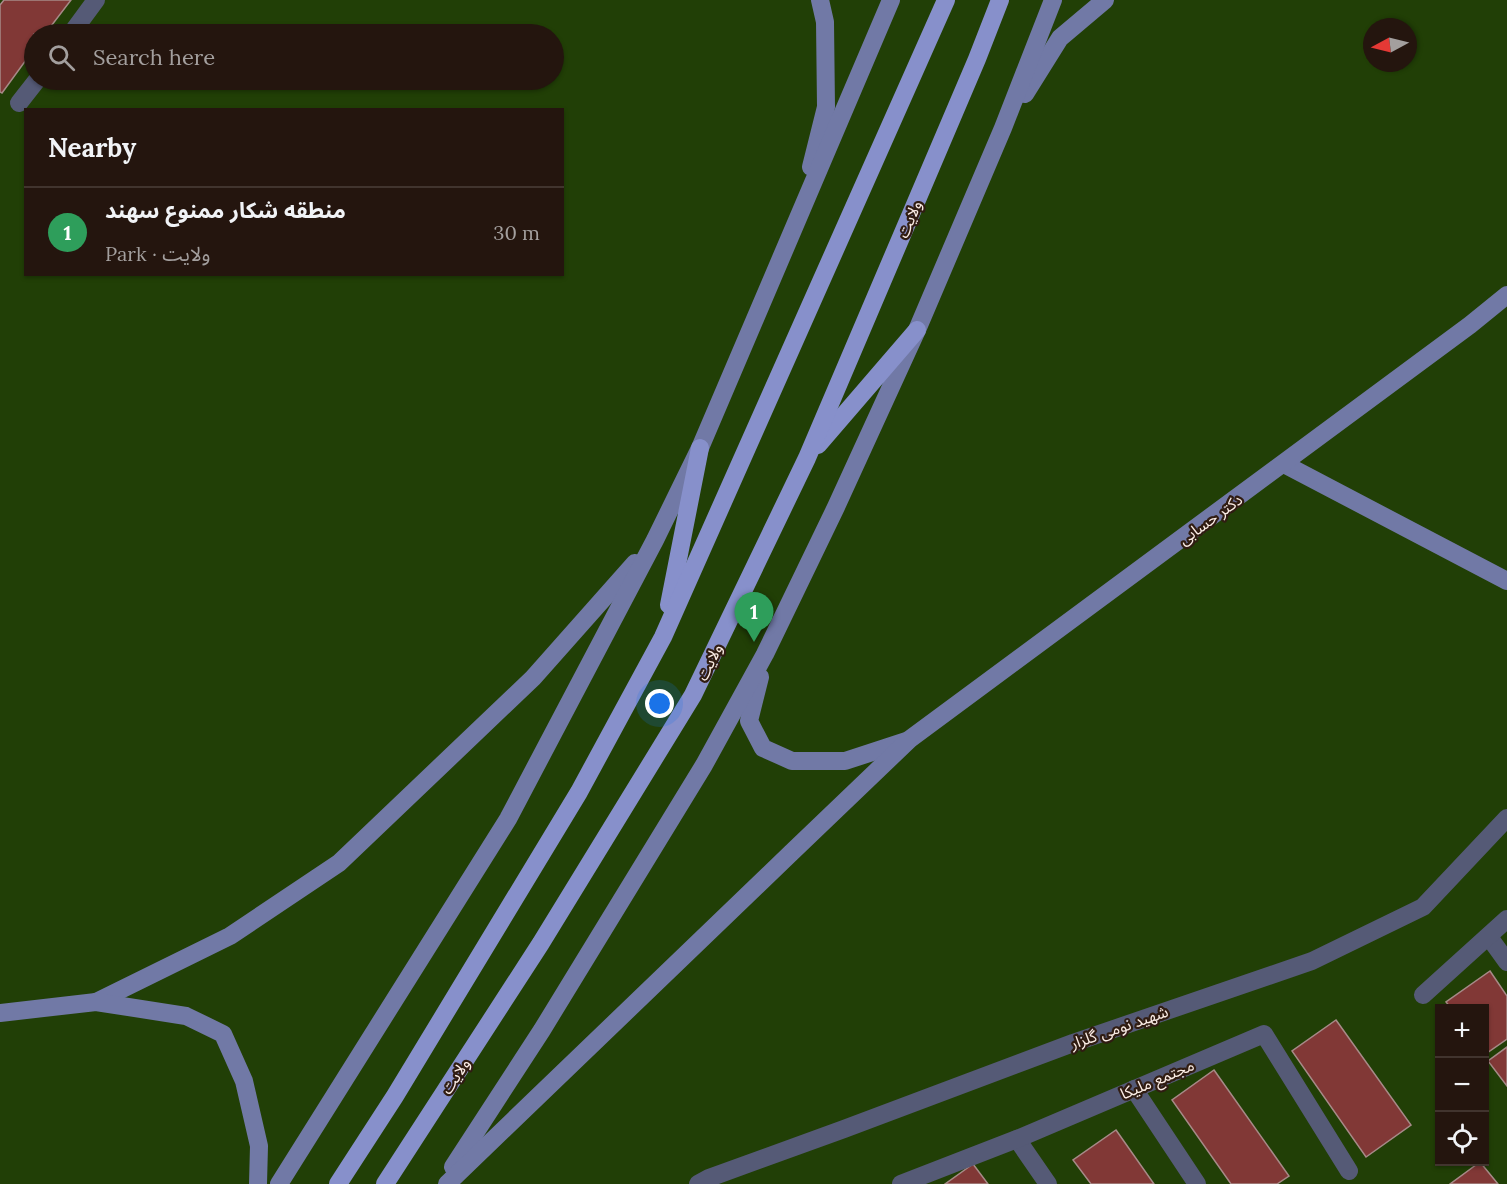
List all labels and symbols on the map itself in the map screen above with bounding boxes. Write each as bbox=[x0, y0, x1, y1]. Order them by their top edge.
north arrow bbox=[1363, 18, 1417, 72]
street label: ولایت bbox=[892, 197, 926, 241]
street label: دکتر حسابی bbox=[1174, 489, 1246, 549]
pin: 1 bbox=[734, 592, 774, 642]
street label: ولایت bbox=[692, 640, 726, 684]
your location bbox=[645, 689, 674, 718]
street label: شهید نومی گلزار bbox=[1066, 1001, 1171, 1053]
street label: ولایت bbox=[436, 1054, 474, 1098]
street label: مجتمع ملیکا bbox=[1117, 1054, 1198, 1106]

